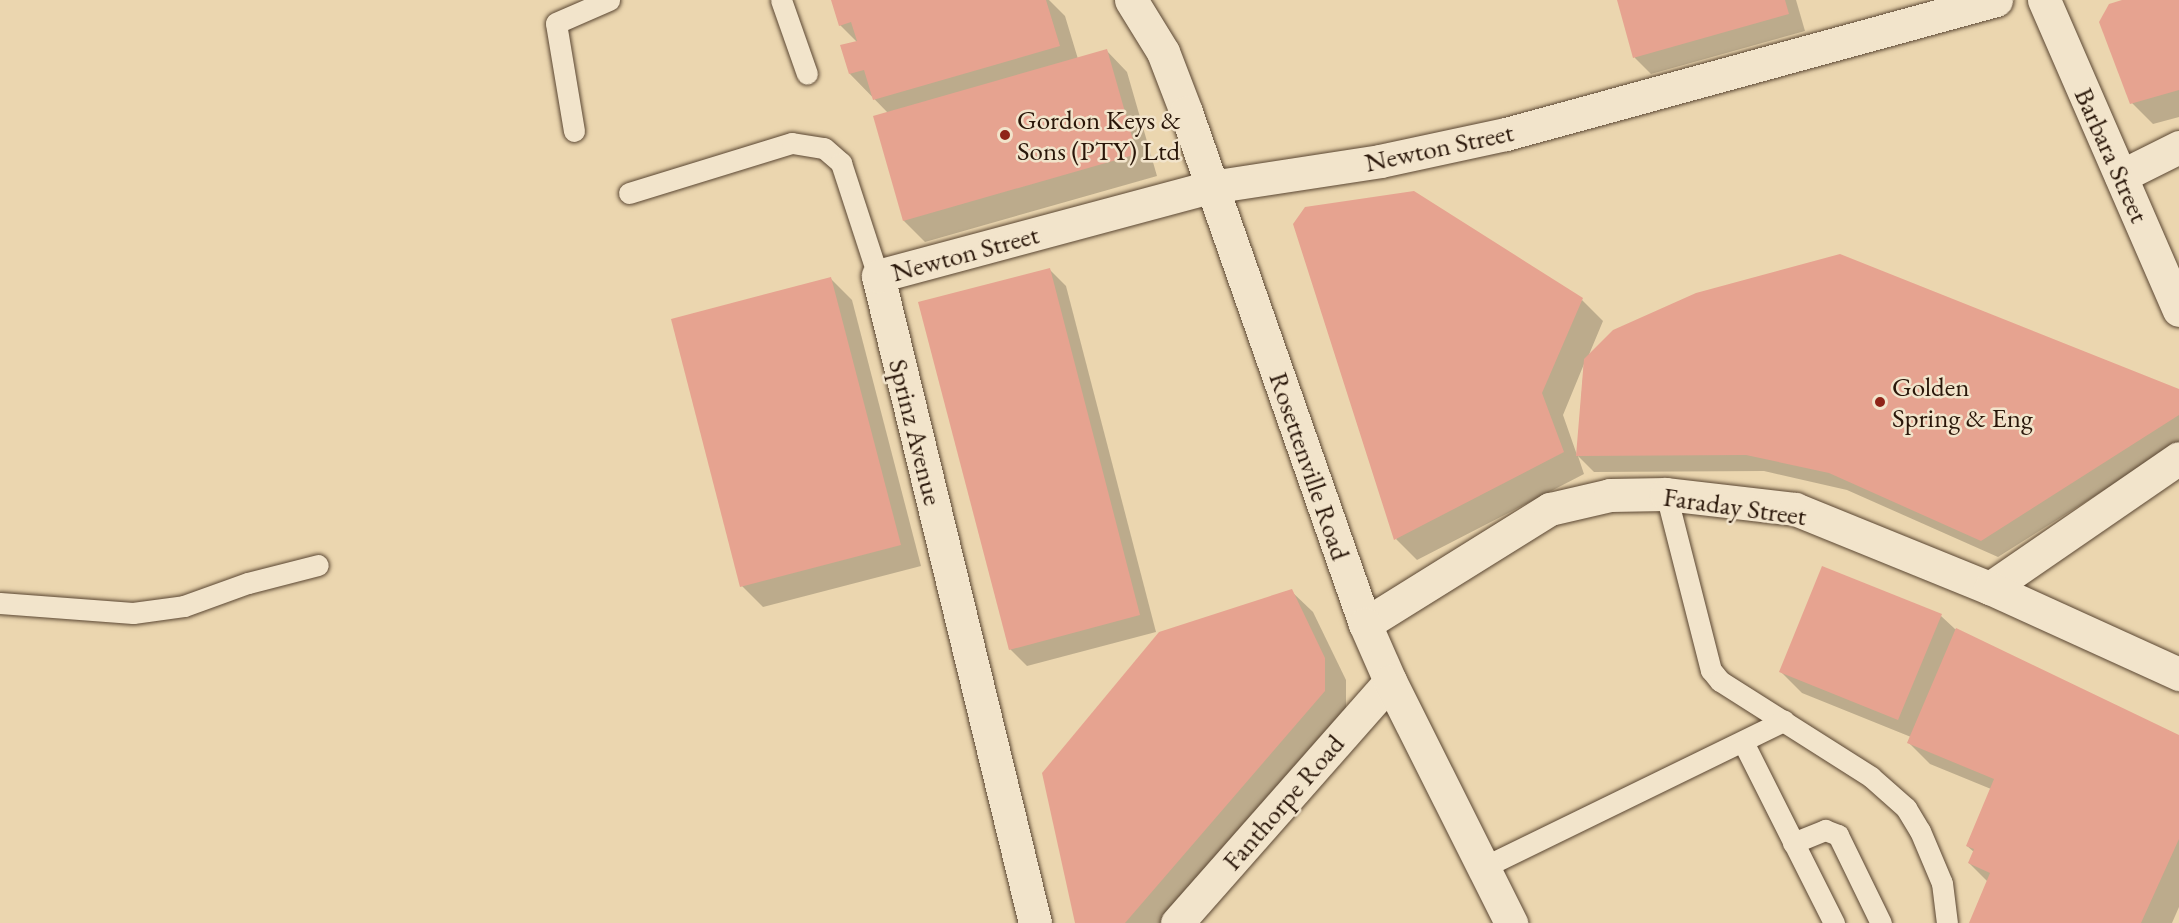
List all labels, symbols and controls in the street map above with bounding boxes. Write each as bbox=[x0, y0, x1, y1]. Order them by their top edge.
street label: Barbara Street bbox=[2068, 83, 2156, 227]
place label: Gordon Keys & Sons (PTY) Ltd bbox=[1017, 103, 1181, 166]
street label: Newton Street bbox=[1362, 115, 1516, 179]
marker: Gordon Keys & Sons (PTY) Ltd bbox=[998, 128, 1012, 142]
street label: Newton Street bbox=[888, 218, 1042, 288]
street label: Sprinz Avenue bbox=[882, 356, 950, 508]
street label: Rosettenville Road bbox=[1263, 368, 1357, 564]
place label: Golden Spring & Eng bbox=[1892, 370, 2033, 433]
marker: Golden Spring & Eng bbox=[1873, 395, 1887, 409]
street label: Faraday Street bbox=[1661, 480, 1809, 532]
street label: Fanthorpe Road bbox=[1215, 727, 1351, 877]

